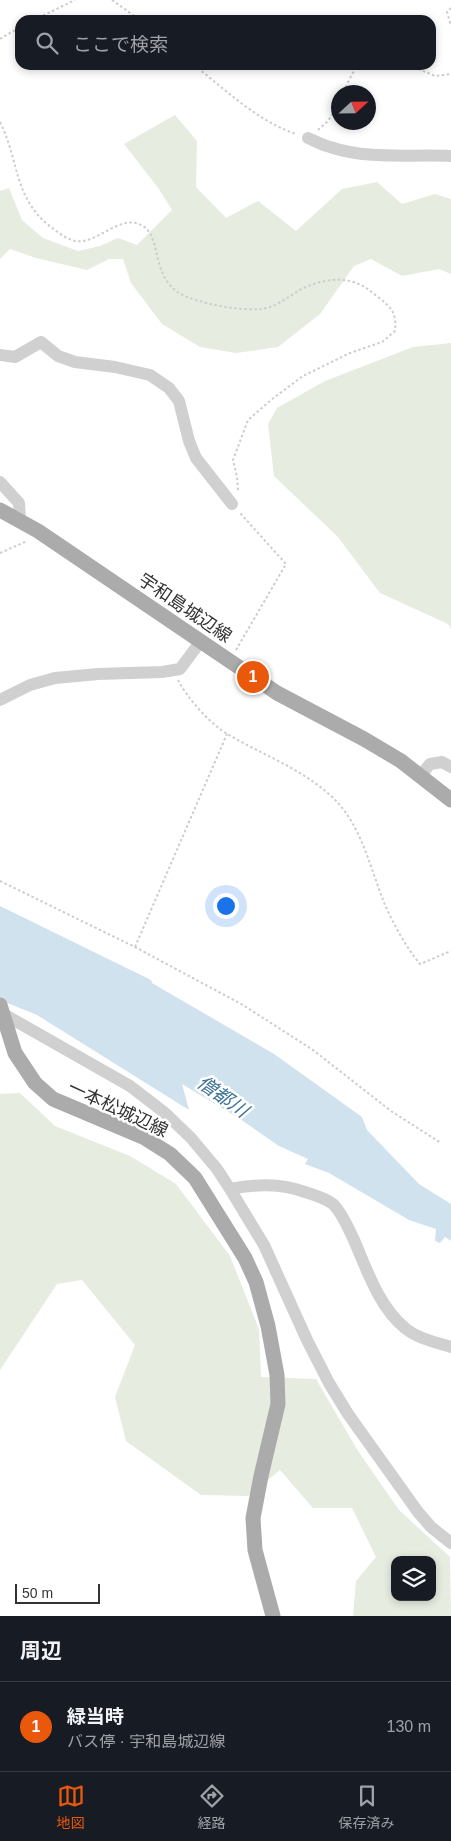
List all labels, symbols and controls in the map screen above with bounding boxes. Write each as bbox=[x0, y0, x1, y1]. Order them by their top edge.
search box bbox=[15, 15, 436, 70]
icon: search bbox=[33, 29, 61, 57]
text: ここで検索 bbox=[73, 34, 168, 55]
north arrow bbox=[331, 85, 376, 130]
street label: 宇和島城辺線 bbox=[135, 570, 235, 646]
pin: 1 bbox=[237, 658, 269, 696]
your location bbox=[213, 893, 239, 919]
water label: 僧都川 bbox=[193, 1071, 254, 1123]
street label: 一本松城辺線 bbox=[65, 1077, 171, 1141]
map controls bbox=[391, 1556, 436, 1601]
button: layers bbox=[391, 1556, 436, 1601]
scale bar bbox=[15, 1581, 100, 1604]
text: 50 m bbox=[22, 1585, 53, 1601]
text: 周辺 bbox=[20, 1639, 62, 1662]
text: 緑当時 bbox=[67, 1706, 124, 1727]
text: 1 bbox=[32, 1718, 40, 1735]
text: 130 m bbox=[387, 1718, 431, 1735]
text: バス停 · 宇和島城辺線 bbox=[67, 1733, 225, 1750]
tab: 地図 bbox=[57, 1782, 85, 1832]
tab: 経路 bbox=[198, 1782, 226, 1832]
tab: 保存済み bbox=[339, 1782, 395, 1832]

